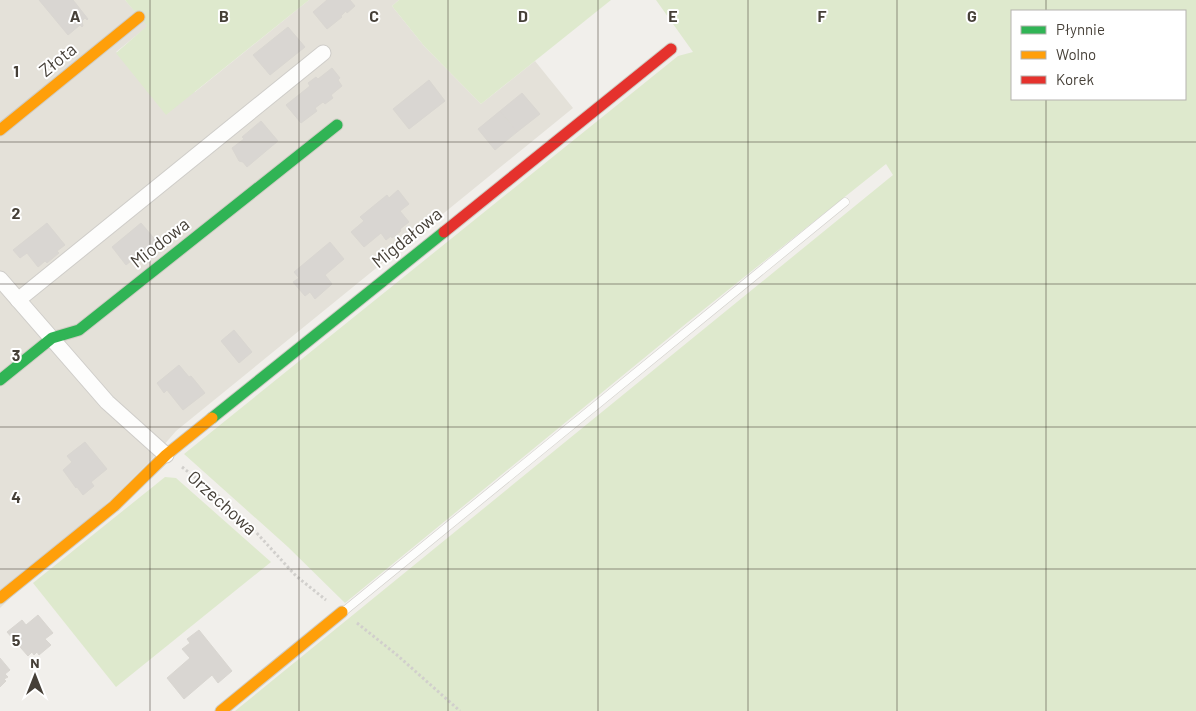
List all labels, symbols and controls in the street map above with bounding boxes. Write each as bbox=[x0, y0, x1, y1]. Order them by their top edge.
text: A bbox=[70, 6, 81, 25]
text: B bbox=[219, 6, 229, 25]
text: C bbox=[369, 6, 379, 25]
text: D bbox=[518, 6, 528, 25]
text: E bbox=[668, 6, 678, 25]
text: F bbox=[818, 6, 827, 25]
text: G bbox=[967, 6, 977, 25]
legend bbox=[1011, 10, 1186, 100]
text: Płynnie bbox=[1056, 20, 1105, 38]
street label: Złota bbox=[34, 38, 80, 81]
text: Wolno bbox=[1056, 45, 1096, 63]
text: 1 bbox=[13, 61, 19, 80]
text: Korek bbox=[1056, 70, 1094, 88]
street label: Migdałowa bbox=[367, 202, 446, 272]
text: 2 bbox=[12, 203, 21, 222]
street label: Miodowa bbox=[126, 212, 193, 272]
text: 3 bbox=[12, 345, 20, 364]
street label: Orzechowa bbox=[183, 465, 262, 539]
text: 4 bbox=[11, 487, 21, 506]
text: 5 bbox=[12, 630, 21, 649]
north arrow bbox=[10, 651, 60, 701]
text: N bbox=[30, 654, 40, 671]

